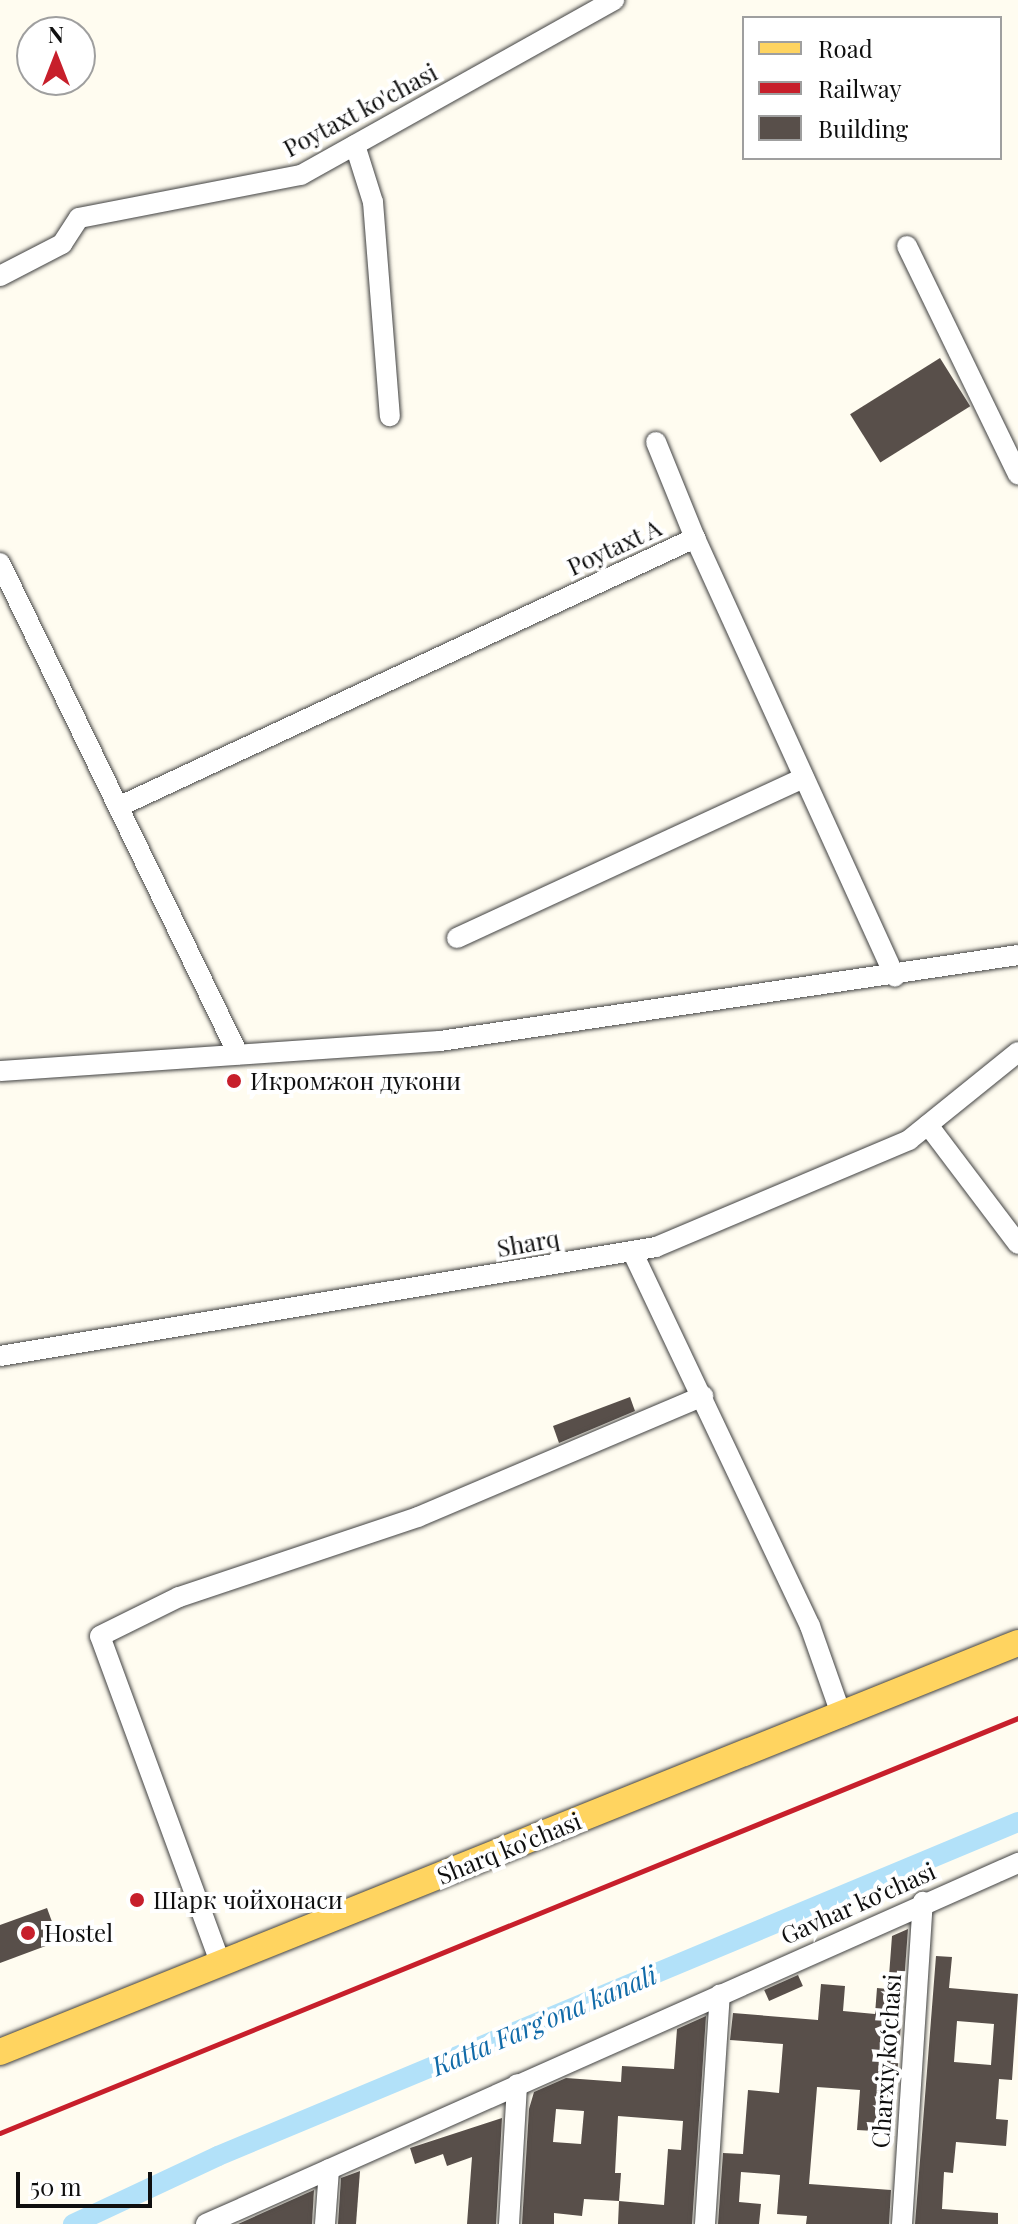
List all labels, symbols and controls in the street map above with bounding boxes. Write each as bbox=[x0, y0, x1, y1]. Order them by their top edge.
north arrow bbox=[16, 16, 96, 96]
legend bbox=[742, 16, 1002, 160]
text: N bbox=[48, 19, 64, 49]
text: Road bbox=[818, 32, 873, 64]
street label: Poytaxt ko'chasi bbox=[278, 57, 442, 163]
text: Railway bbox=[818, 72, 902, 104]
text: Building bbox=[818, 112, 908, 144]
street label: Poytaxt A bbox=[562, 513, 666, 581]
place label: Икромжон дукони bbox=[250, 1067, 461, 1095]
marker: Икромжон дукони bbox=[225, 1072, 243, 1090]
street label: Sharq bbox=[495, 1223, 561, 1263]
street label: Sharq ko'chasi bbox=[432, 1806, 586, 1890]
street label: Gavhar koʻchasi bbox=[776, 1856, 940, 1950]
place label: Шарк чойхонаси bbox=[153, 1886, 343, 1914]
marker: Шарк чойхонаси bbox=[128, 1891, 146, 1909]
place label: Hostel bbox=[44, 1919, 113, 1947]
marker: Hostel bbox=[19, 1924, 37, 1942]
water label: Katta Farg'ona kanali bbox=[427, 1958, 661, 2082]
street label: Charxiy koʻchasi bbox=[866, 1972, 906, 2150]
scale bar bbox=[20, 2156, 156, 2206]
text: 50 m bbox=[30, 2170, 82, 2202]

